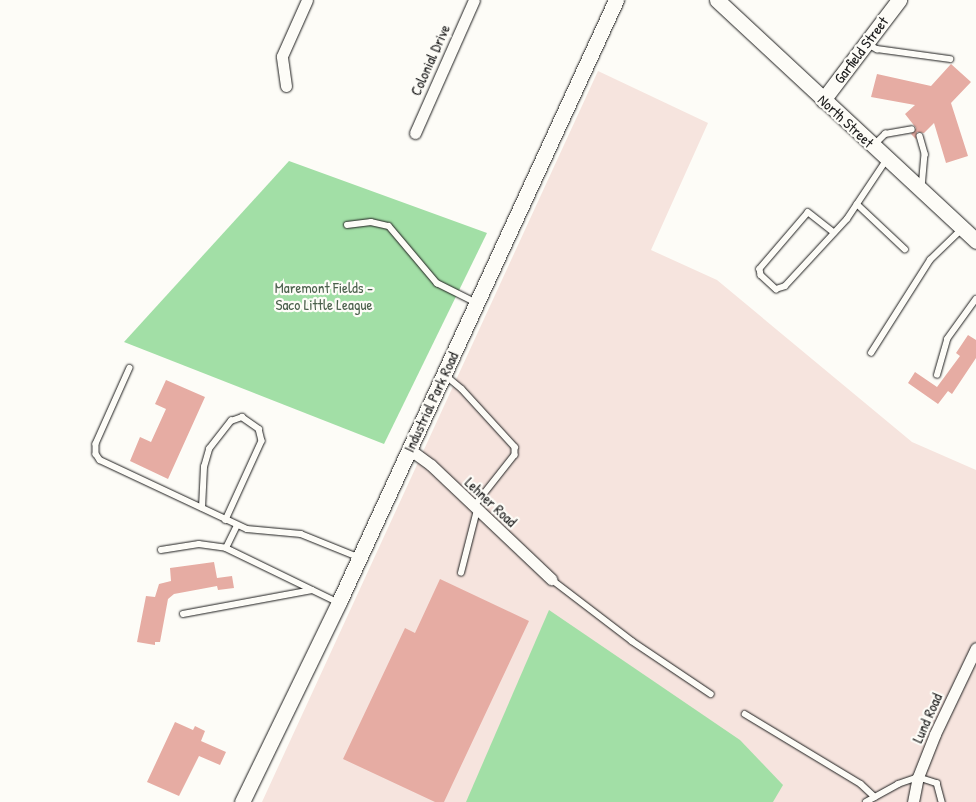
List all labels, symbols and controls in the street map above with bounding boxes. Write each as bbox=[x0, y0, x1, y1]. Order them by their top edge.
street label: Garfield Street bbox=[830, 13, 892, 87]
street label: Colonial Drive bbox=[406, 22, 454, 98]
street label: North Street bbox=[814, 91, 878, 151]
park label: Maremont Fields - Saco Little League bbox=[275, 278, 373, 313]
street label: Industrial Park Road bbox=[400, 349, 462, 455]
street label: Lehner Road bbox=[461, 473, 521, 531]
street label: Lund Road bbox=[908, 690, 946, 746]

